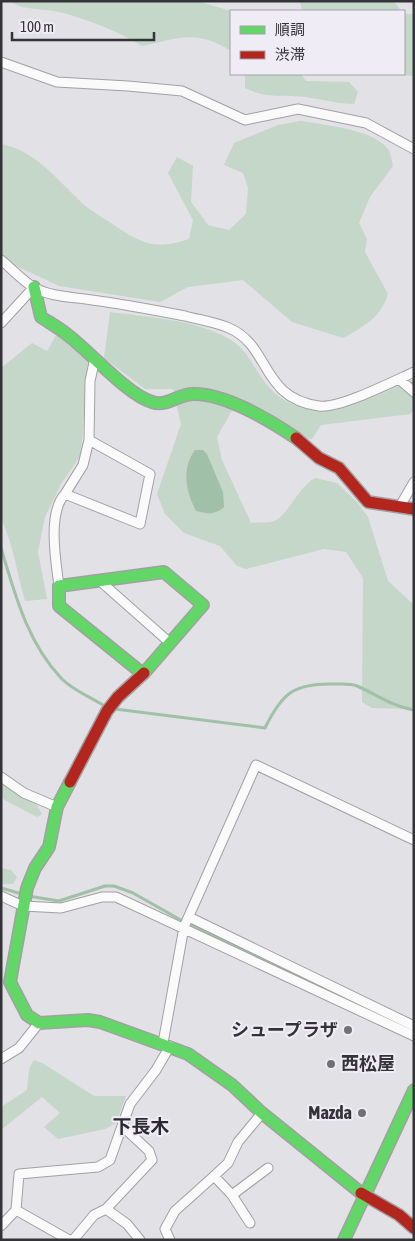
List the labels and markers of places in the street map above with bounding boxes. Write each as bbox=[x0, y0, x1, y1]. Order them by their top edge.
place label: シュープラザ bbox=[231, 1019, 338, 1040]
marker: シュープラザ bbox=[342, 1024, 354, 1036]
place label: 西松屋 bbox=[341, 1053, 395, 1074]
marker: 西松屋 bbox=[325, 1058, 337, 1070]
place label: Mazda bbox=[308, 1102, 352, 1123]
marker: Mazda bbox=[356, 1107, 368, 1119]

